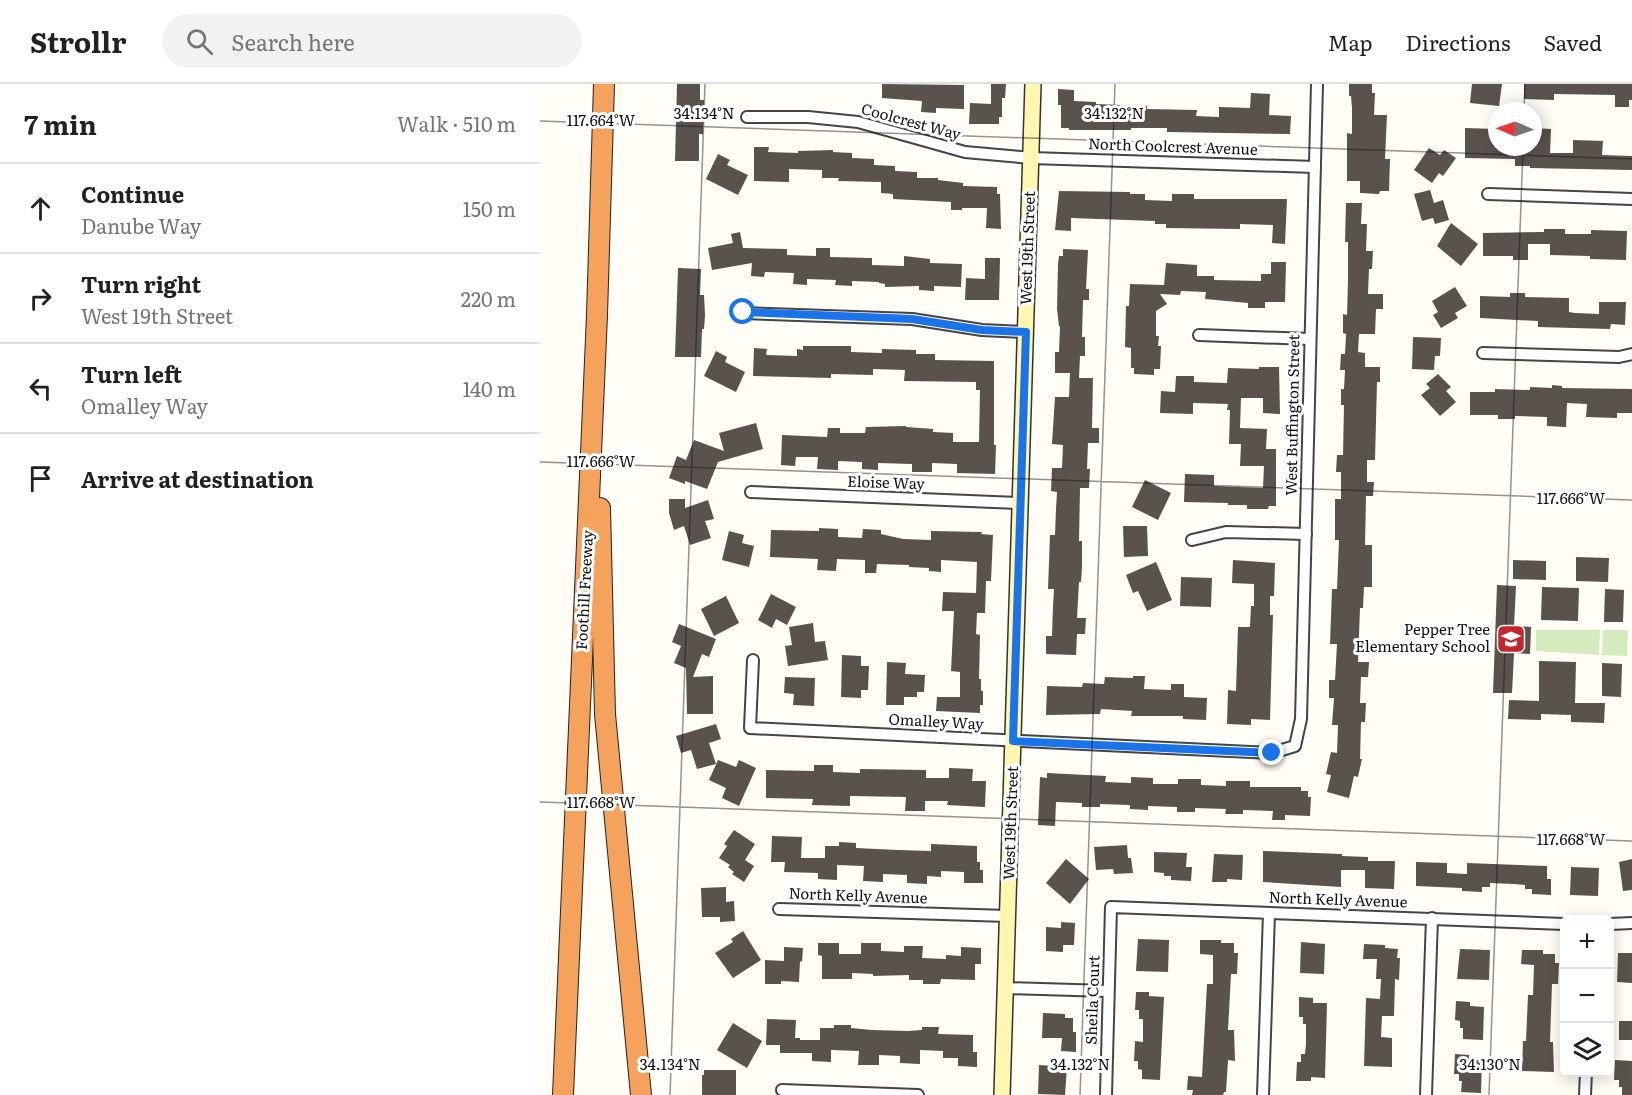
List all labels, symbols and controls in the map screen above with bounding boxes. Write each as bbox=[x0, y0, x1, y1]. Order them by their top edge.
search box bbox=[162, 14, 582, 68]
text: Strollr bbox=[30, 20, 126, 62]
icon: search bbox=[183, 25, 216, 58]
text: Search here bbox=[231, 25, 355, 58]
text: Map bbox=[1328, 26, 1373, 57]
text: Directions bbox=[1406, 26, 1511, 57]
text: Saved bbox=[1544, 26, 1602, 57]
street label: Coolcrest Way bbox=[859, 96, 964, 145]
text: 34.134°N bbox=[674, 101, 734, 124]
text: 34.132°N bbox=[1084, 101, 1144, 124]
north arrow bbox=[1488, 102, 1542, 156]
text: 7 min bbox=[24, 104, 97, 143]
text: Walk · 510 m bbox=[397, 108, 516, 138]
text: 117.664°W bbox=[567, 108, 636, 131]
street label: North Coolcrest Avenue bbox=[1088, 131, 1258, 160]
text: Continue bbox=[81, 177, 184, 210]
street label: West 19th Street bbox=[1013, 191, 1040, 305]
icon: ahead bbox=[24, 192, 57, 225]
text: 150 m bbox=[463, 193, 516, 223]
text: Danube Way bbox=[81, 210, 201, 240]
text: Turn right bbox=[81, 267, 201, 300]
icon: right bbox=[24, 282, 57, 315]
text: 220 m bbox=[461, 283, 516, 313]
route start bbox=[729, 298, 755, 324]
text: West 19th Street bbox=[81, 300, 233, 330]
street label: West Buffington Street bbox=[1279, 334, 1304, 496]
text: Turn left bbox=[81, 357, 182, 390]
icon: left bbox=[24, 372, 57, 405]
text: 140 m bbox=[463, 373, 516, 403]
text: Omalley Way bbox=[81, 390, 208, 420]
text: 117.666°W bbox=[567, 449, 636, 472]
icon: arrive bbox=[24, 462, 57, 495]
text: Arrive at destination bbox=[81, 462, 314, 495]
street label: Eloise Way bbox=[847, 469, 926, 494]
text: 117.666°W bbox=[1537, 486, 1606, 509]
street label: Foothill Freeway bbox=[569, 529, 598, 650]
place label: Pepper Tree Elementary School bbox=[1355, 617, 1490, 657]
school or university icon: Pepper Tree Elementary School bbox=[1495, 623, 1527, 655]
street label: Omalley Way bbox=[888, 707, 985, 734]
route end bbox=[1258, 739, 1284, 765]
street label: West 19th Street bbox=[996, 766, 1023, 880]
text: 117.668°W bbox=[567, 790, 636, 813]
text: 117.668°W bbox=[1537, 827, 1606, 850]
street label: North Kelly Avenue bbox=[788, 881, 928, 908]
street label: North Kelly Avenue bbox=[1268, 885, 1408, 912]
map controls bbox=[1560, 915, 1614, 1077]
button: + bbox=[1560, 915, 1614, 969]
street label: Sheila Court bbox=[1078, 955, 1105, 1045]
button: − bbox=[1560, 969, 1614, 1023]
button: layers bbox=[1560, 1023, 1614, 1077]
text: 34.134°N bbox=[640, 1052, 700, 1075]
text: 34.132°N bbox=[1050, 1052, 1110, 1075]
text: 34.130°N bbox=[1459, 1052, 1521, 1075]

